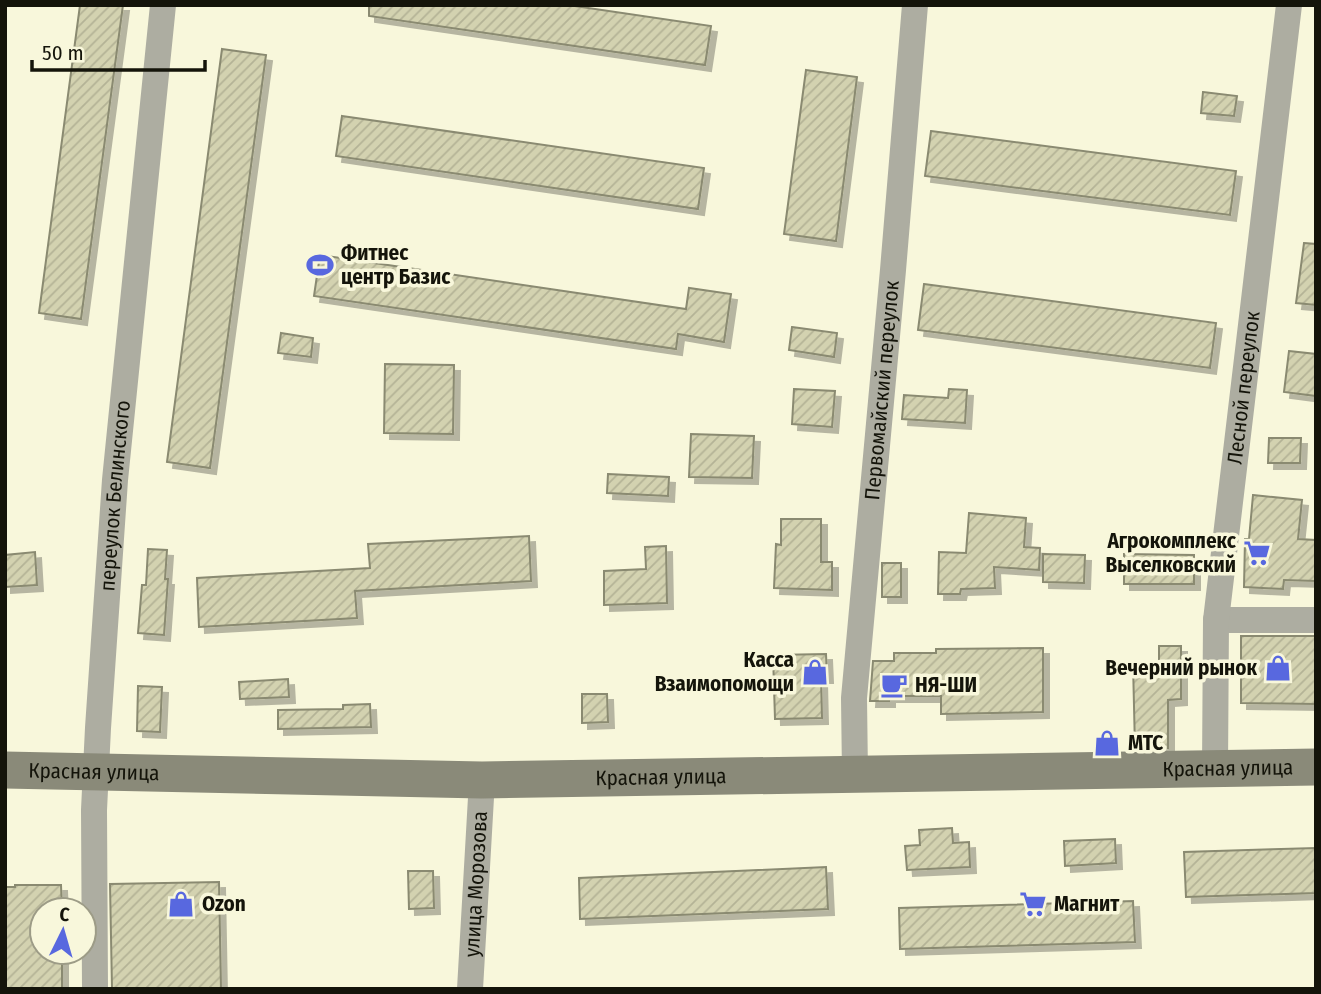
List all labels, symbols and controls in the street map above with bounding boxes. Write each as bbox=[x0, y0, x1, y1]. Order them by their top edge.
scale bar bbox=[32, 28, 205, 72]
text: 50 m bbox=[42, 40, 84, 66]
place label: Фитнес центр Базис bbox=[341, 240, 451, 290]
sports icon: Фитнес центр Базис bbox=[305, 250, 335, 280]
street label: Первомайский переулок bbox=[859, 279, 905, 501]
street label: Лесной переулок bbox=[1222, 309, 1266, 466]
street label: переулок Белинского bbox=[94, 399, 136, 592]
place label: Агрокомплекс Выселковский bbox=[1106, 528, 1237, 578]
supermarket icon: Агрокомплекс Выселковский bbox=[1242, 538, 1272, 568]
place label: Касса Взаимопомощи bbox=[655, 647, 794, 697]
shop icon: Вечерний рынок bbox=[1263, 653, 1293, 683]
place label: Вечерний рынок bbox=[1105, 655, 1257, 681]
shop icon: Касса Взаимопомощи bbox=[800, 657, 830, 687]
cafe icon: НЯ-ШИ bbox=[879, 670, 909, 700]
place label: НЯ-ШИ bbox=[915, 672, 977, 698]
shop icon: МТС bbox=[1092, 728, 1122, 758]
place label: МТС bbox=[1128, 730, 1163, 756]
street label: Красная улица bbox=[1162, 754, 1293, 782]
street label: Красная улица bbox=[28, 757, 160, 786]
street label: Красная улица bbox=[595, 763, 727, 791]
street label: улица Морозова bbox=[459, 810, 493, 958]
shop icon: Ozon bbox=[166, 889, 196, 919]
supermarket icon: Магнит bbox=[1018, 889, 1048, 919]
place label: Ozon bbox=[202, 891, 246, 917]
place label: Магнит bbox=[1054, 891, 1120, 917]
north arrow bbox=[28, 896, 98, 966]
text: С bbox=[58, 903, 70, 926]

